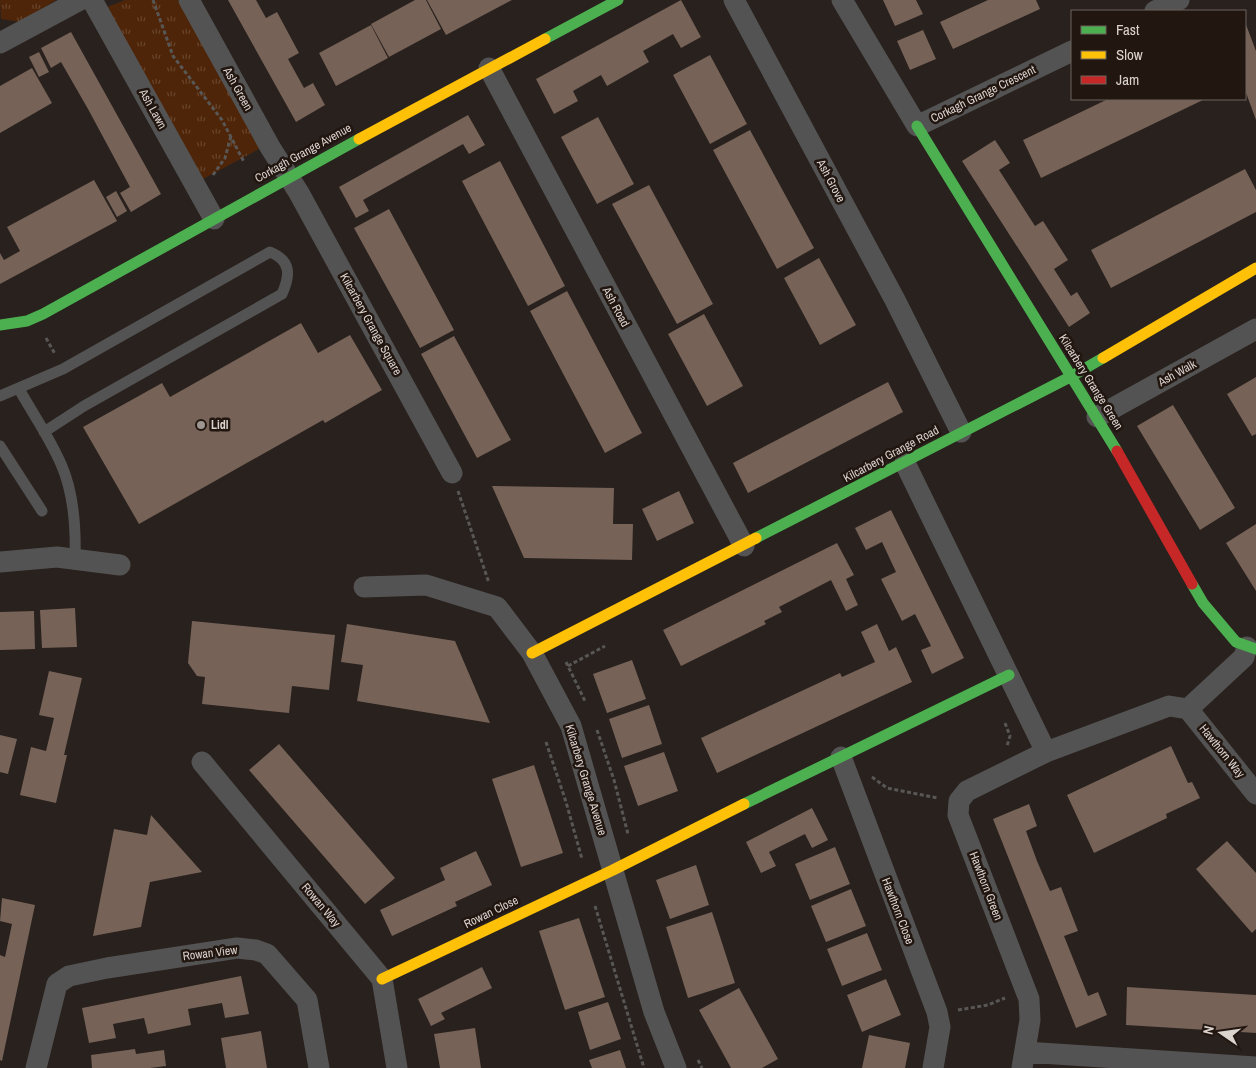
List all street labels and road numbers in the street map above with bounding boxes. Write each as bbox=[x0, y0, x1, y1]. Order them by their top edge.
street label: Corkagh Grange Crescent bbox=[928, 62, 1038, 126]
street label: Ash Green bbox=[219, 64, 256, 113]
street label: Ash Lawn bbox=[135, 85, 170, 132]
street label: Corkagh Grange Avenue bbox=[252, 120, 354, 186]
street label: Ash Grove bbox=[813, 156, 849, 205]
street label: Kilcarbery Grange Square bbox=[336, 270, 406, 378]
street label: Ash Road bbox=[598, 283, 633, 330]
street label: Kilcarbery Grange Green bbox=[1055, 331, 1127, 433]
street label: Ash Walk bbox=[1154, 356, 1199, 390]
street label: Kilcarbery Grange Road bbox=[840, 422, 942, 486]
street label: Hawthorn Way bbox=[1196, 721, 1248, 781]
street label: Kilcarbery Grange Avenue bbox=[562, 723, 610, 837]
street label: Hawthorn Green bbox=[966, 849, 1006, 923]
street label: Hawthorn Close bbox=[878, 875, 918, 947]
street label: Rowan Way bbox=[298, 880, 344, 930]
street label: Rowan Close bbox=[461, 892, 521, 932]
street label: Rowan View bbox=[182, 942, 239, 964]

